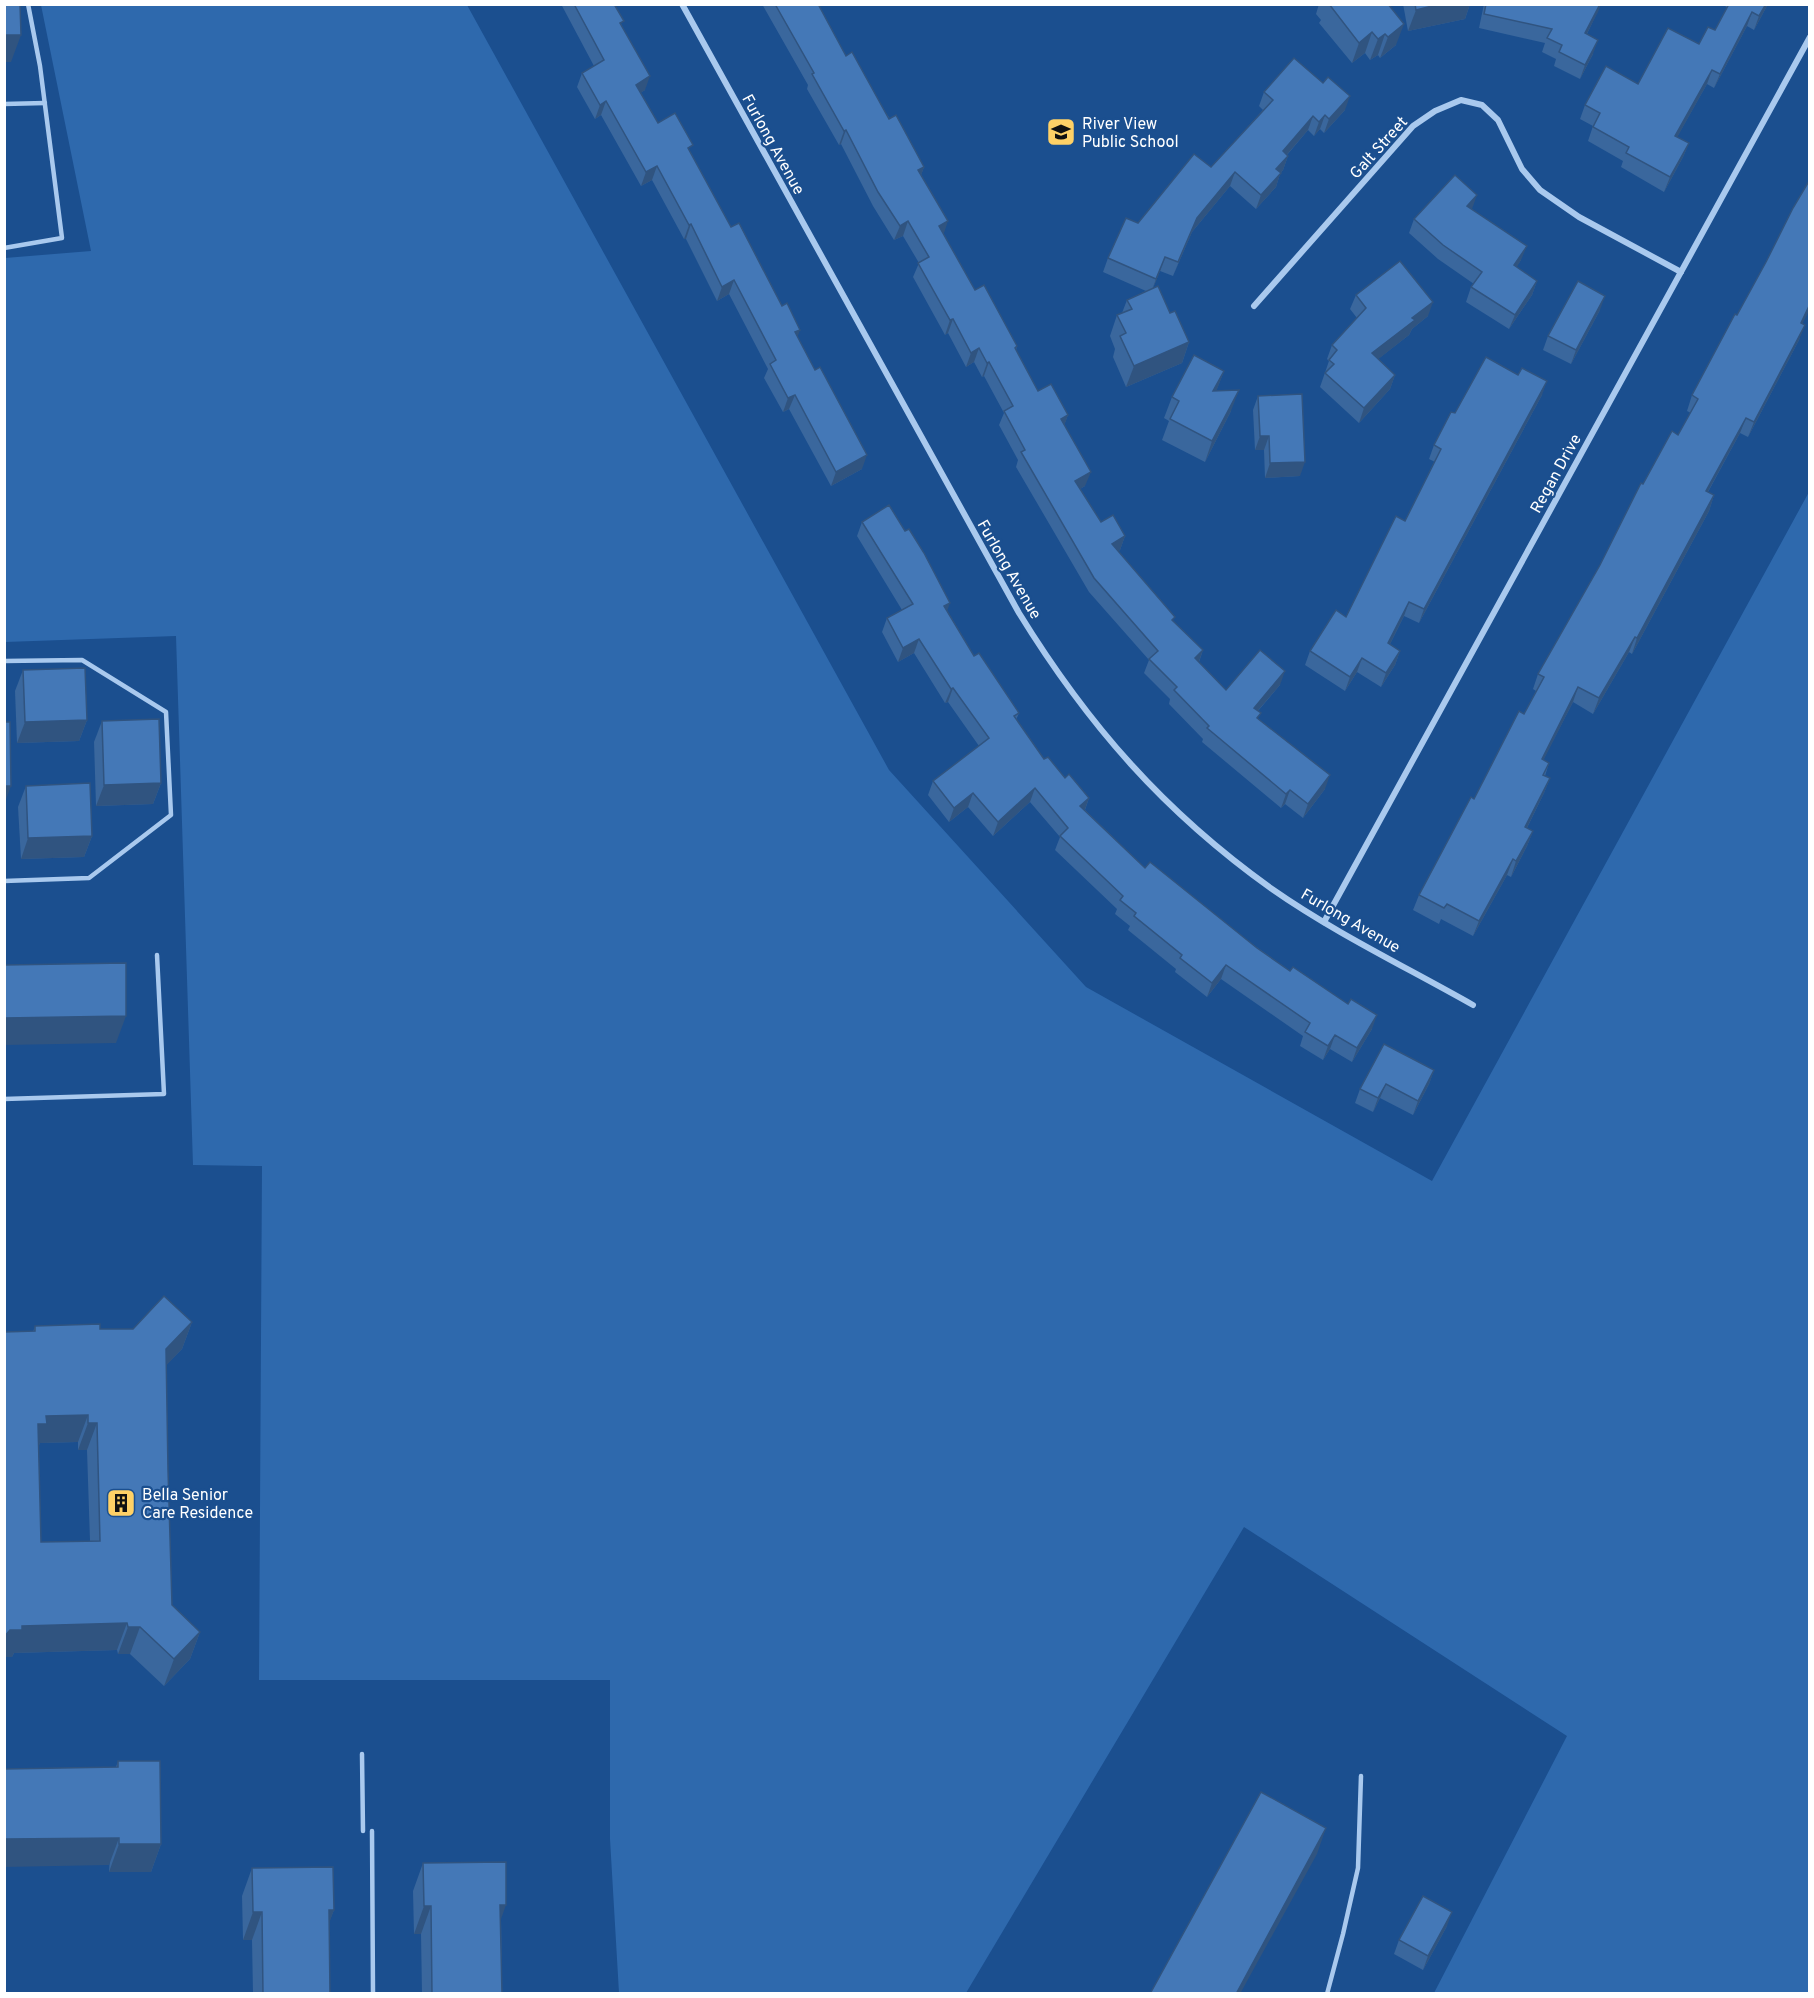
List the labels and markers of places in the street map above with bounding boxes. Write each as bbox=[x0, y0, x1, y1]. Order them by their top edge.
place label: River View Public School bbox=[1082, 115, 1179, 153]
school or university icon: River View Public School bbox=[1045, 116, 1077, 148]
place label: Bella Senior Care Residence bbox=[142, 1486, 253, 1524]
building icon: Bella Senior Care Residence bbox=[105, 1487, 137, 1519]

